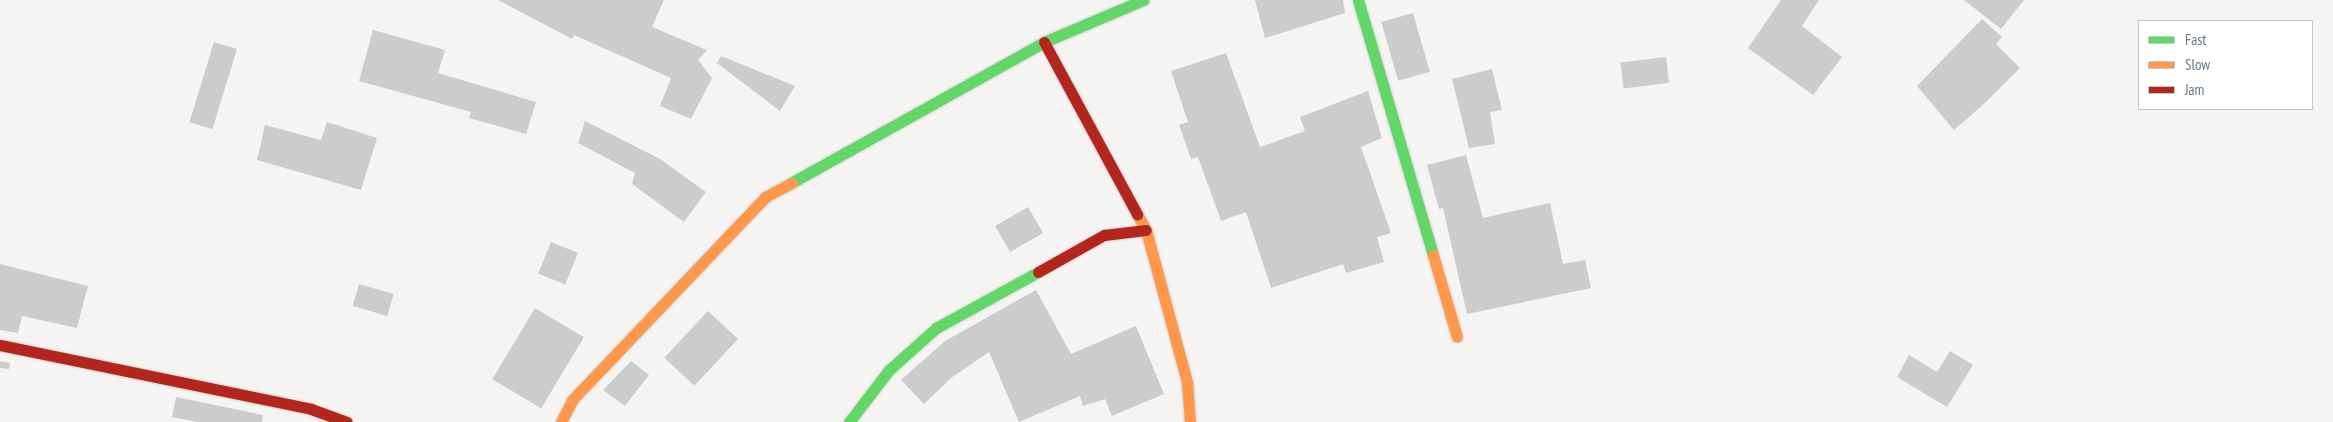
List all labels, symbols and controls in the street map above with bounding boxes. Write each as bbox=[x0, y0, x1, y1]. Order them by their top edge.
legend bbox=[2138, 20, 2313, 110]
text: Fast bbox=[2185, 30, 2206, 49]
text: Slow bbox=[2185, 55, 2210, 74]
text: Jam bbox=[2185, 80, 2204, 99]

